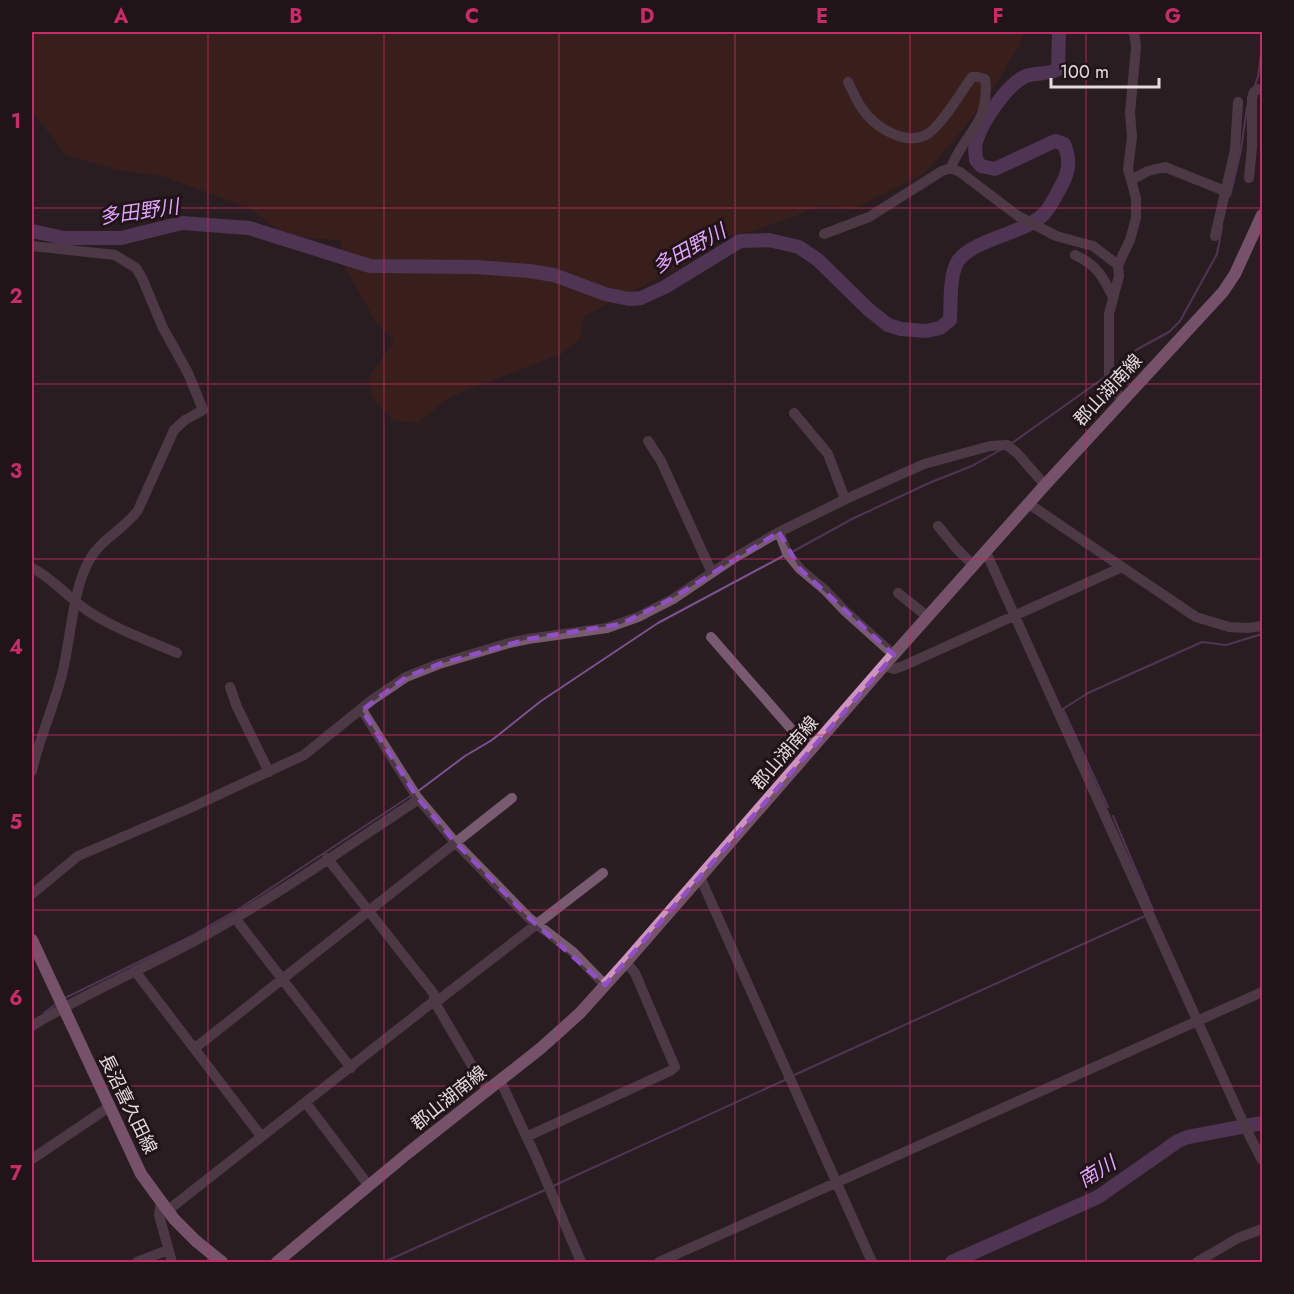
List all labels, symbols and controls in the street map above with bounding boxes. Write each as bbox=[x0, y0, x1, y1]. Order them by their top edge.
text: A bbox=[113, 2, 129, 31]
text: B bbox=[289, 2, 303, 31]
text: C bbox=[465, 2, 479, 31]
text: D bbox=[640, 2, 654, 31]
text: E bbox=[816, 2, 828, 31]
text: F bbox=[992, 2, 1004, 31]
text: G bbox=[1165, 2, 1181, 31]
scale bar bbox=[1051, 51, 1159, 89]
text: 100 m bbox=[1060, 59, 1109, 85]
text: 1 bbox=[11, 107, 21, 136]
water label: 多田野川 bbox=[97, 192, 183, 232]
water label: 多田野川 bbox=[647, 216, 733, 281]
text: 2 bbox=[9, 282, 23, 311]
street label: 郡山湖南線 bbox=[1068, 348, 1148, 432]
text: 3 bbox=[10, 457, 22, 486]
text: 4 bbox=[9, 633, 23, 662]
street label: 郡山湖南線 bbox=[746, 711, 824, 795]
text: 5 bbox=[10, 808, 23, 837]
text: 6 bbox=[9, 984, 23, 1013]
street label: 長沼喜久田線 bbox=[93, 1050, 163, 1158]
street label: 郡山湖南線 bbox=[406, 1060, 492, 1136]
water label: 南川 bbox=[1072, 1148, 1123, 1195]
text: 7 bbox=[10, 1159, 23, 1188]

